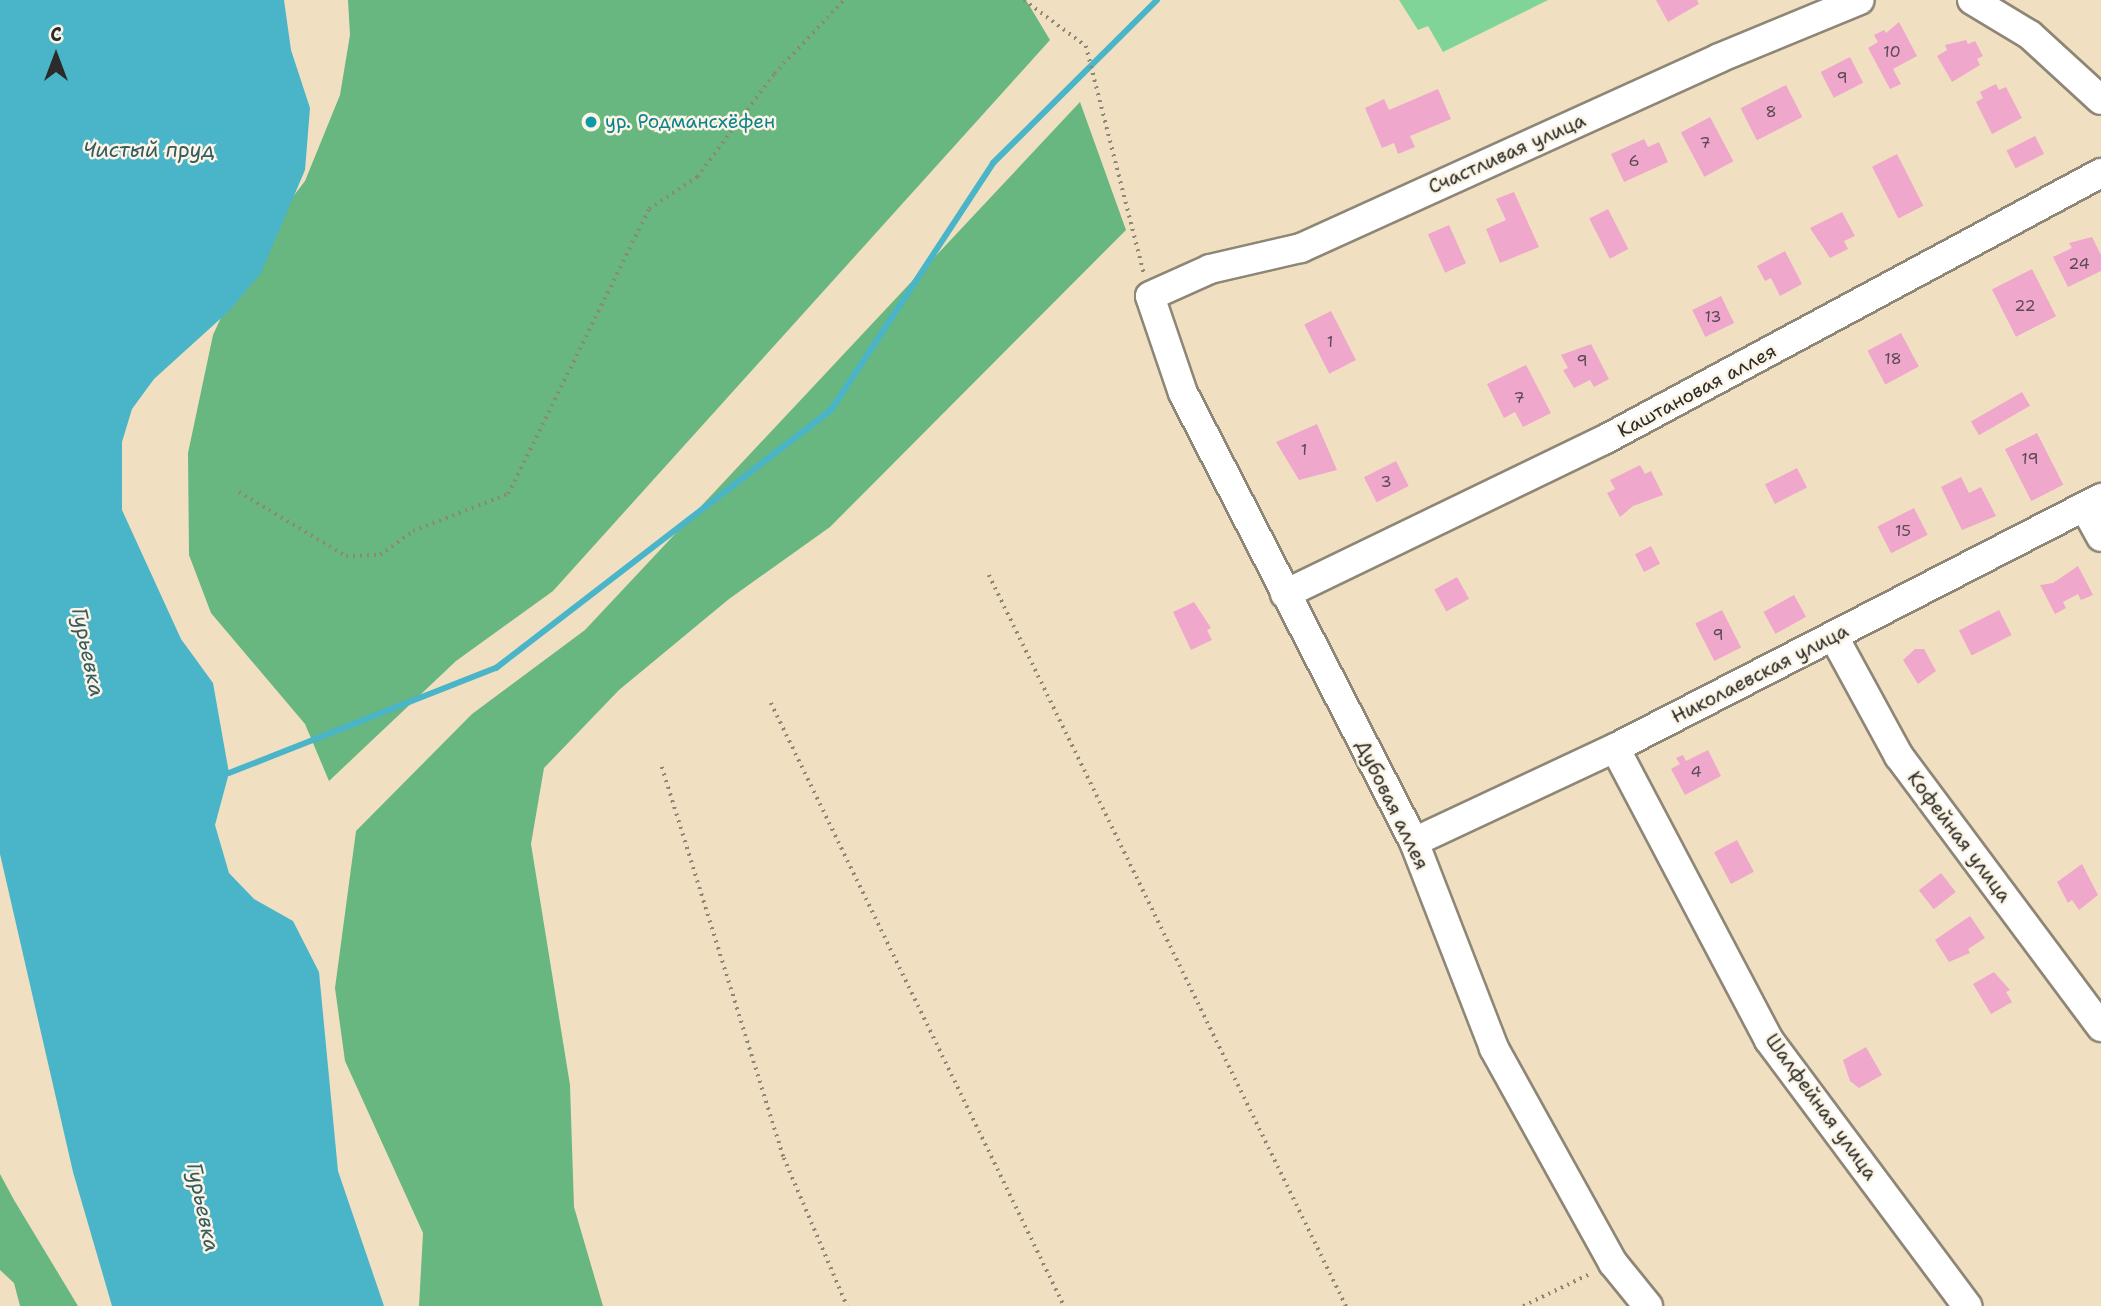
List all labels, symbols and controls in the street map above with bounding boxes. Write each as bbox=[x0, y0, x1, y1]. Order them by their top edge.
north arrow bbox=[21, 21, 91, 91]
text: С bbox=[50, 22, 62, 47]
house number: 10 bbox=[1883, 42, 1901, 62]
house number: 9 bbox=[1836, 68, 1848, 88]
house number: 8 bbox=[1765, 102, 1777, 122]
street label: Счастливая улица bbox=[1425, 109, 1589, 199]
place label: ур. Родмансхёфен bbox=[605, 111, 775, 133]
marker: ур. Родмансхёфен bbox=[583, 114, 599, 130]
house number: 7 bbox=[1699, 133, 1711, 153]
water label: Чистый пруд bbox=[83, 137, 215, 163]
house number: 6 bbox=[1628, 151, 1640, 171]
house number: 24 bbox=[2068, 254, 2090, 274]
house number: 22 bbox=[2014, 296, 2036, 316]
house number: 13 bbox=[1704, 307, 1722, 327]
house number: 1 bbox=[1327, 332, 1333, 352]
street label: Каштановая аллея bbox=[1614, 340, 1780, 442]
house number: 18 bbox=[1884, 349, 1902, 369]
house number: 9 bbox=[1576, 351, 1588, 371]
house number: 7 bbox=[1513, 388, 1525, 408]
house number: 1 bbox=[1301, 440, 1307, 460]
house number: 19 bbox=[2021, 449, 2039, 469]
house number: 3 bbox=[1380, 472, 1392, 492]
house number: 15 bbox=[1895, 521, 1911, 541]
water label: Гурьевка bbox=[66, 605, 110, 699]
street label: Николаевская улица bbox=[1668, 620, 1852, 728]
house number: 9 bbox=[1712, 625, 1724, 645]
street label: Дубовая аллея bbox=[1351, 737, 1433, 873]
house number: 4 bbox=[1690, 762, 1702, 782]
street label: Кофейная улица bbox=[1902, 767, 2016, 907]
street label: Шалфейная улица bbox=[1760, 1029, 1882, 1185]
water label: Гурьевка bbox=[181, 1160, 225, 1254]

